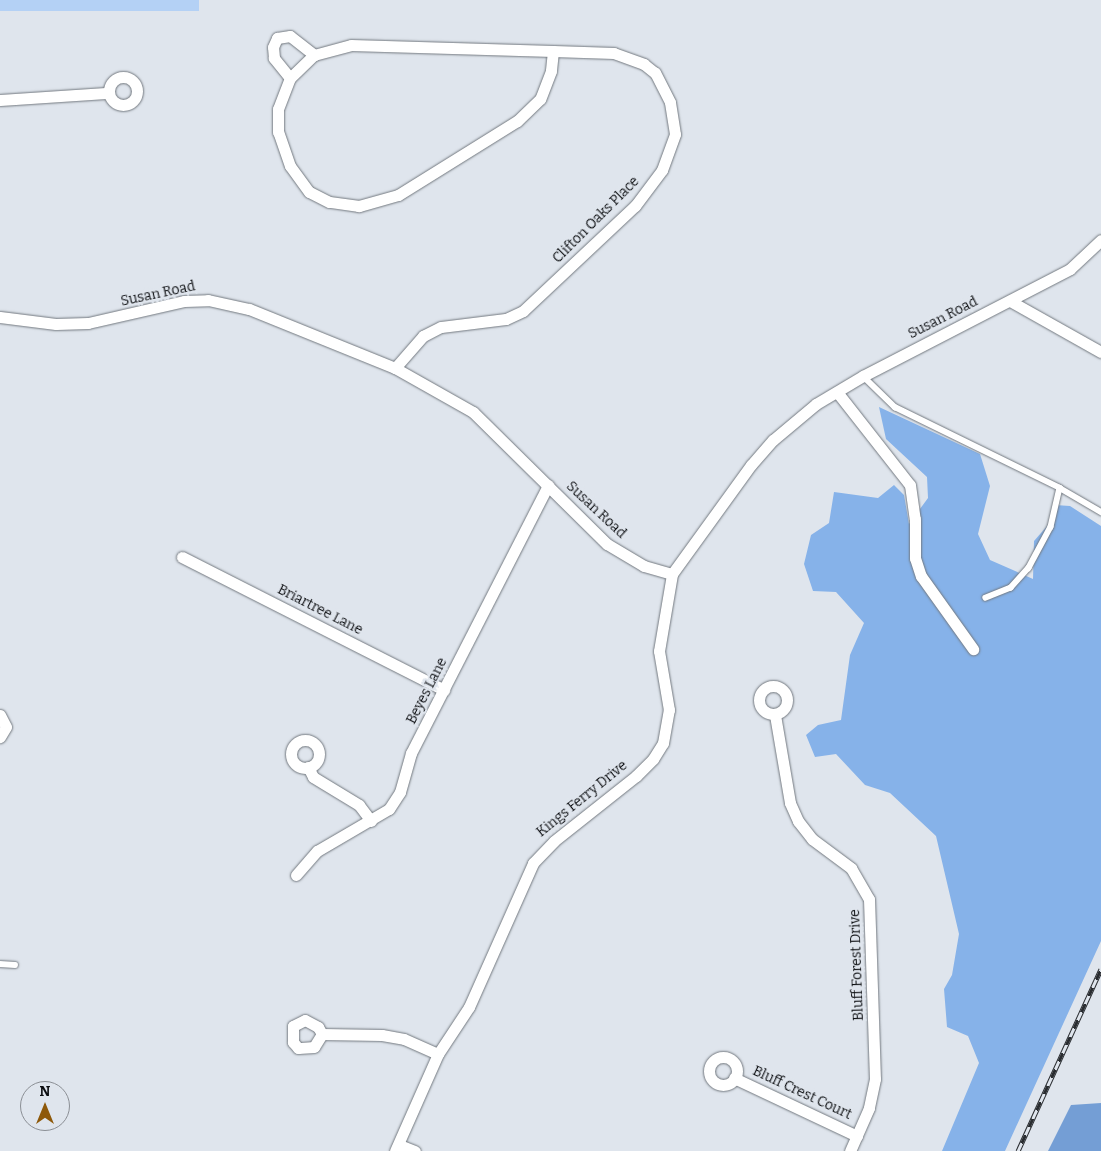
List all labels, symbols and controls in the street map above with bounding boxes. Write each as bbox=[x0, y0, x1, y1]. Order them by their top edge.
street label: Clifton Oaks Place bbox=[549, 173, 643, 267]
street label: Susan Road bbox=[119, 278, 197, 310]
street label: Susan Road bbox=[905, 293, 981, 343]
street label: Susan Road bbox=[563, 478, 629, 542]
street label: Briartree Lane bbox=[275, 581, 365, 639]
street label: Beyes Lane bbox=[403, 655, 451, 727]
street label: Kings Ferry Drive bbox=[533, 757, 631, 841]
street label: Bluff Forest Drive bbox=[847, 909, 867, 1021]
street label: Bluff Crest Court bbox=[750, 1063, 854, 1123]
north arrow bbox=[20, 1081, 70, 1131]
text: N bbox=[40, 1083, 50, 1100]

